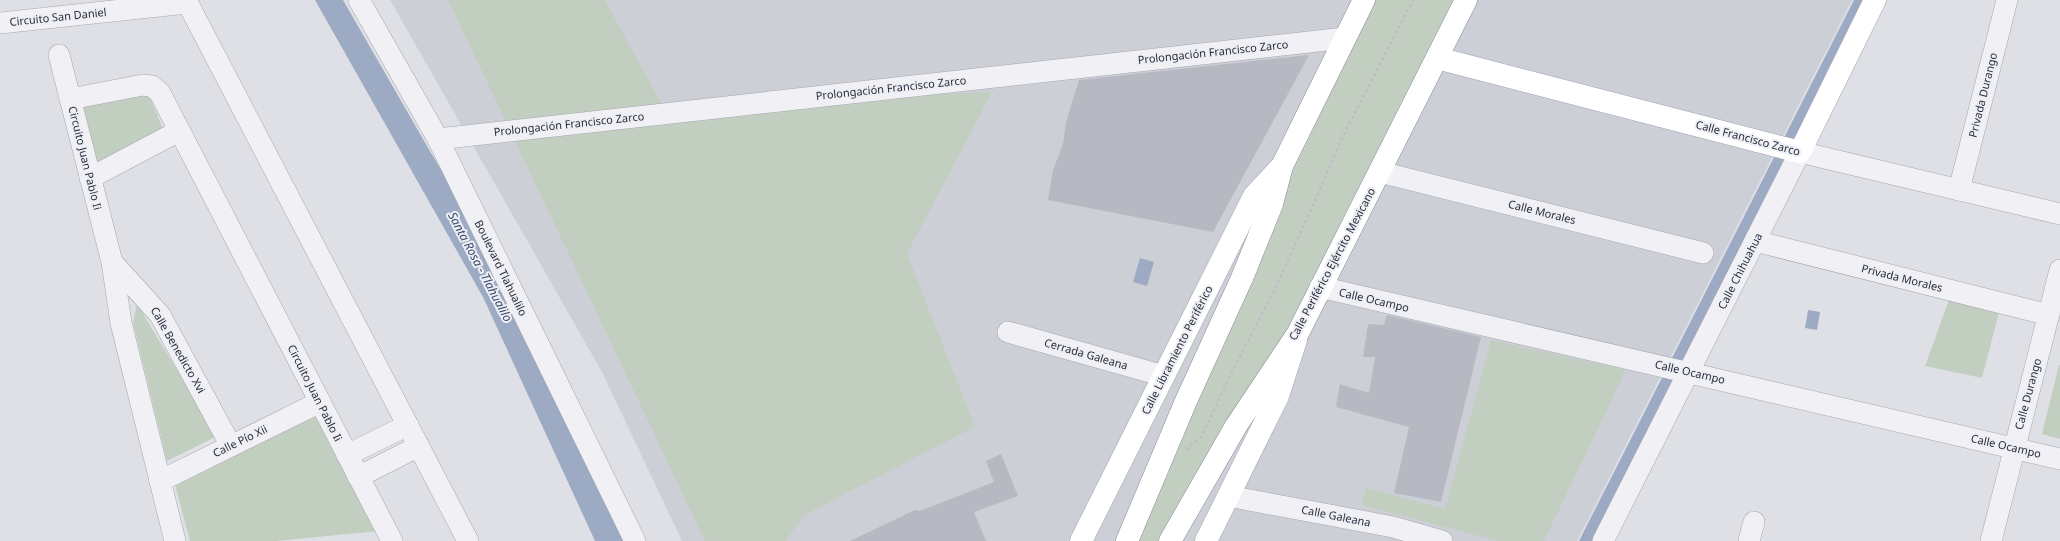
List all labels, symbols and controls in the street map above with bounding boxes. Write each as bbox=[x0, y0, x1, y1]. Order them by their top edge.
street label: Circuito San Daniel bbox=[9, 4, 107, 29]
street label: Prolongación Francisco Zarco bbox=[1137, 36, 1289, 67]
street label: Privada Durango bbox=[1965, 50, 2000, 139]
street label: Prolongación Francisco Zarco bbox=[815, 72, 967, 103]
street label: Circuito Juan Pablo Ii bbox=[65, 104, 106, 211]
street label: Prolongación Francisco Zarco bbox=[493, 108, 645, 139]
street label: Calle Francisco Zarco bbox=[1694, 116, 1802, 159]
street label: Calle Periférico Ejército Mexicano bbox=[1285, 185, 1378, 343]
street label: Calle Morales bbox=[1507, 196, 1578, 227]
water label: Santa Rosa - Tlahualilo bbox=[444, 209, 517, 325]
street label: Boulevard Tlahualilo bbox=[472, 217, 531, 319]
street label: Calle Chihuahua bbox=[1714, 230, 1765, 312]
street label: Privada Morales bbox=[1860, 260, 1944, 295]
street label: Calle Libramiento Periférico bbox=[1137, 282, 1216, 417]
street label: Calle Ocampo bbox=[1338, 284, 1411, 315]
street label: Calle Benedicto Xvi bbox=[148, 304, 209, 396]
street label: Cerrada Galeana bbox=[1043, 334, 1130, 373]
street label: Circuito Juan Pablo Ii bbox=[285, 342, 346, 444]
street label: Calle Ocampo bbox=[1654, 356, 1727, 387]
street label: Calle Durango bbox=[2011, 356, 2044, 431]
street label: Calle Pío Xii bbox=[210, 421, 270, 460]
street label: Calle Ocampo bbox=[1970, 430, 2043, 461]
street label: Calle Galeana bbox=[1300, 501, 1372, 530]

